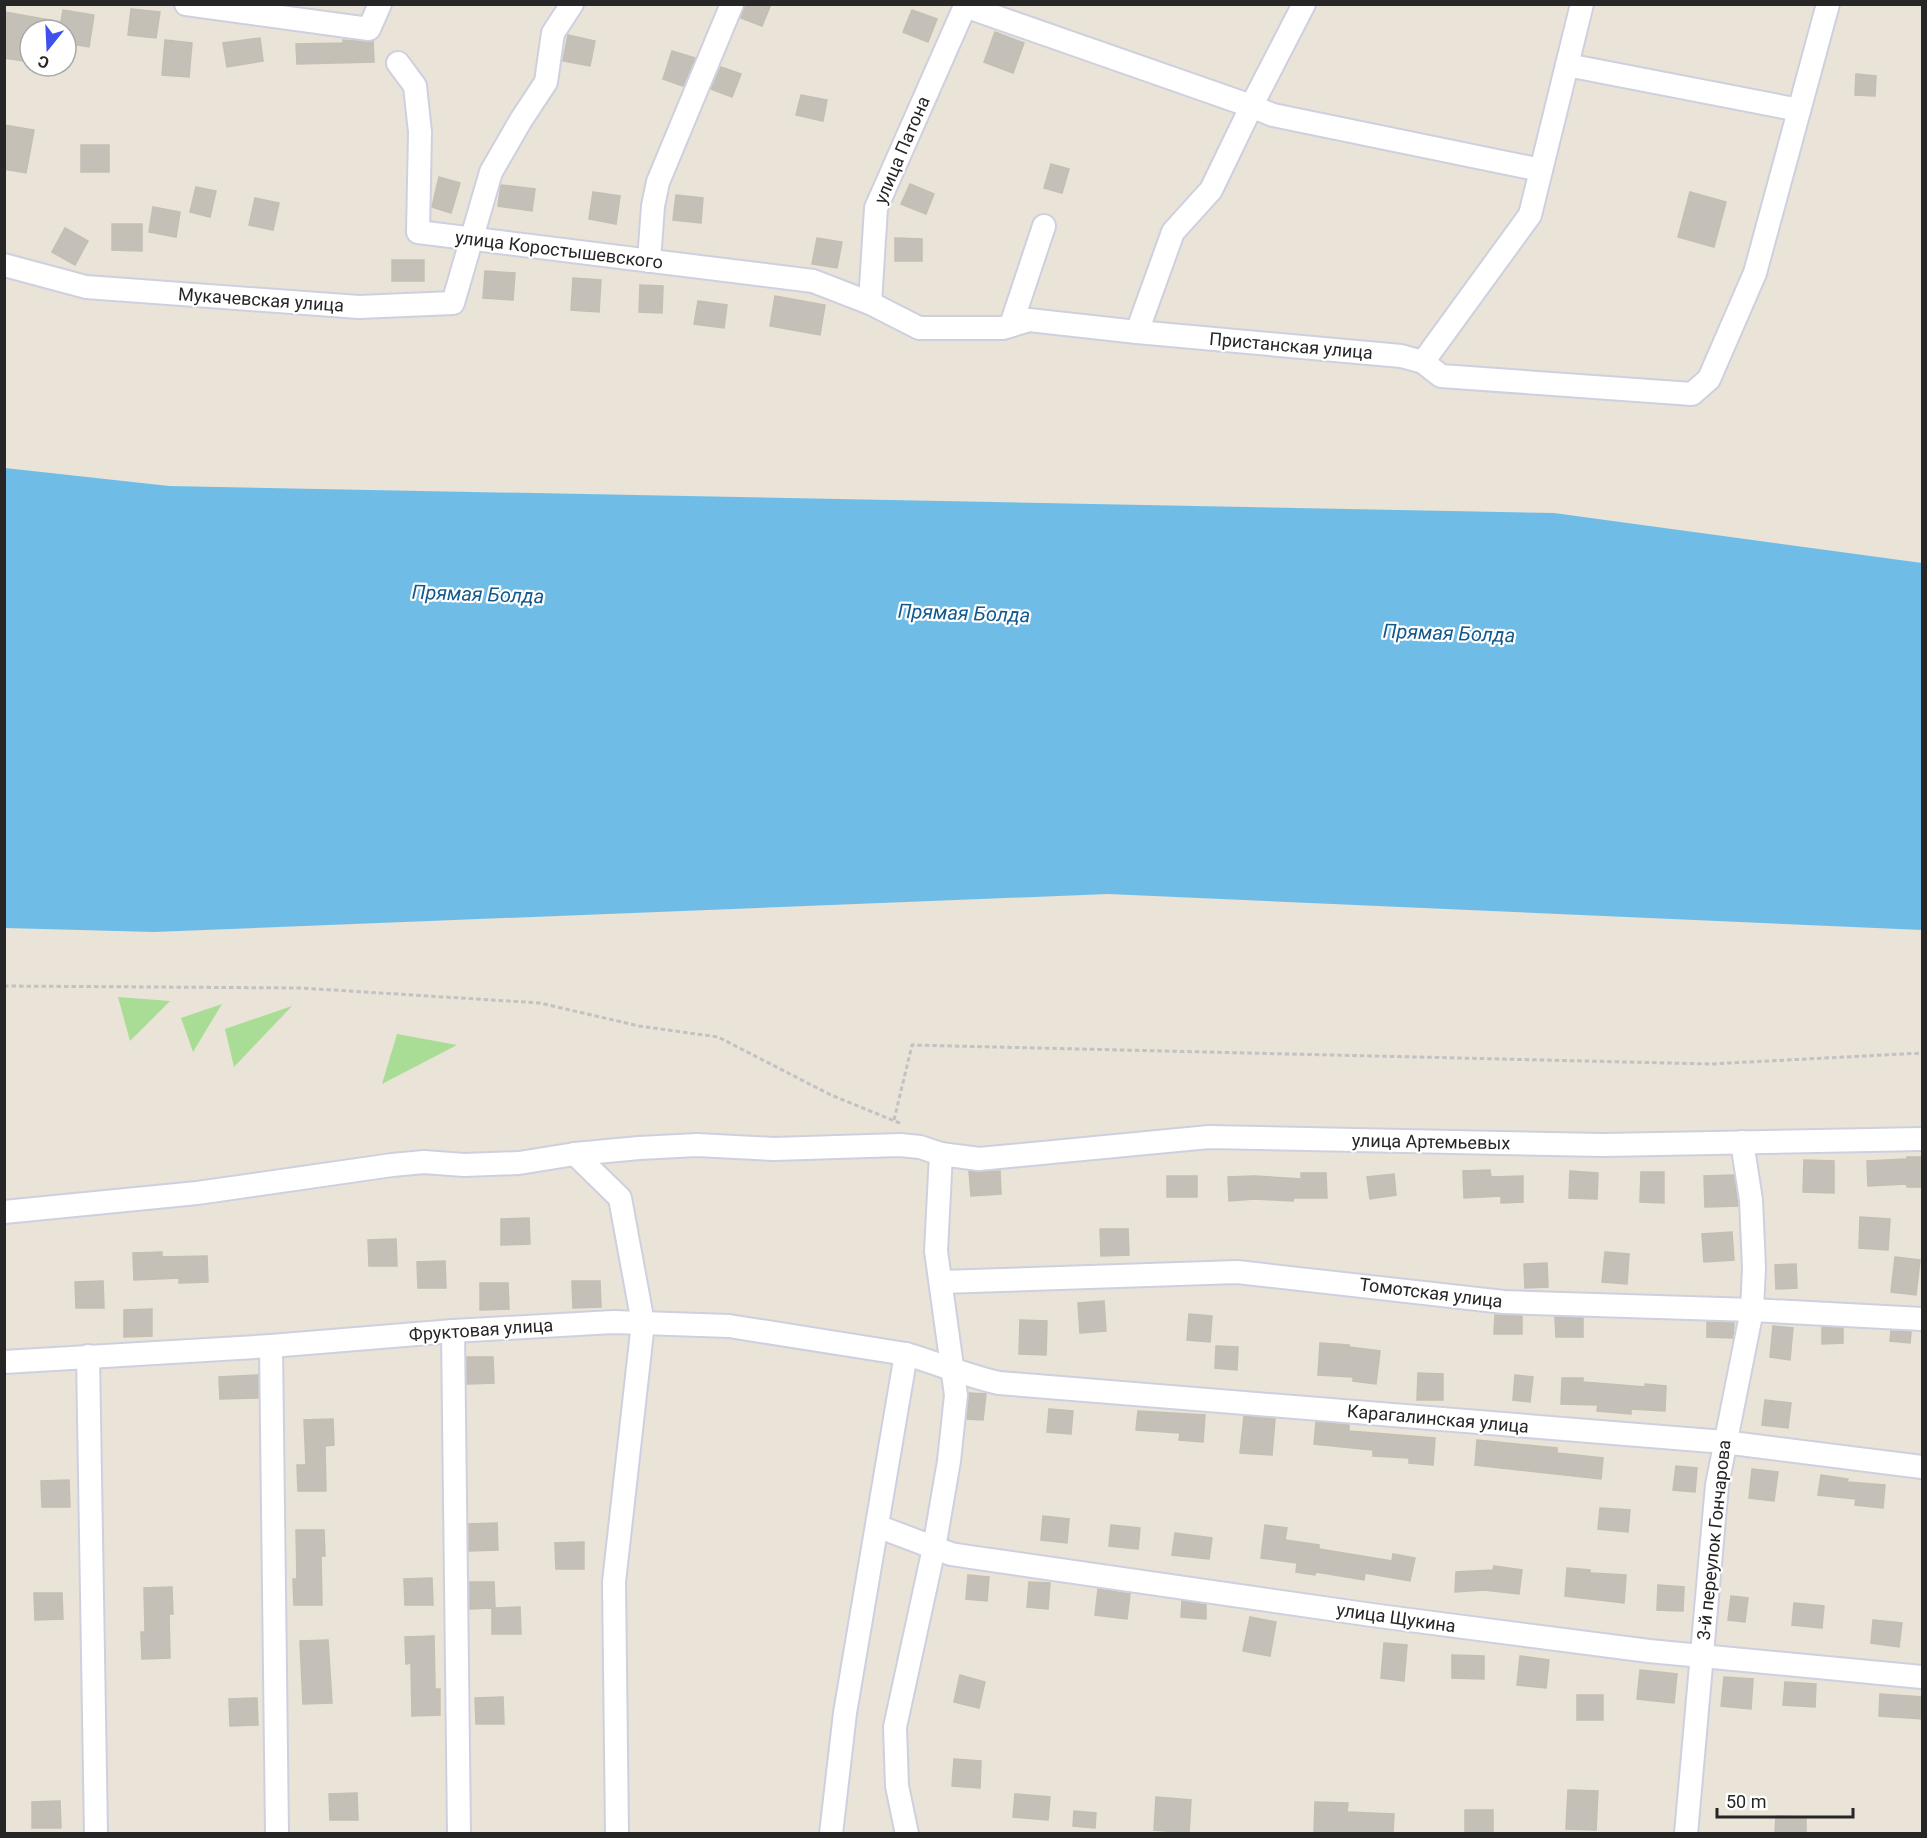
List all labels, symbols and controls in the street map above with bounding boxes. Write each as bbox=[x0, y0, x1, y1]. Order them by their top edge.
north arrow bbox=[18, 18, 78, 78]
text: С bbox=[36, 51, 51, 72]
street label: улица Патона bbox=[869, 93, 934, 207]
street label: улица Коростышевского bbox=[454, 226, 664, 273]
street label: Мукачевская улица bbox=[177, 283, 345, 316]
street label: Пристанская улица bbox=[1208, 328, 1374, 363]
water label: Прямая Болда bbox=[411, 580, 545, 608]
water label: Прямая Болда bbox=[897, 599, 1031, 627]
water label: Прямая Болда bbox=[1382, 619, 1516, 647]
street label: улица Артемьевых bbox=[1352, 1130, 1510, 1153]
street label: Томотская улица bbox=[1358, 1273, 1504, 1312]
street label: Фруктовая улица bbox=[408, 1314, 554, 1345]
street label: Карагалинская улица bbox=[1346, 1400, 1530, 1437]
street label: 3-й переулок Гончарова bbox=[1693, 1439, 1734, 1641]
street label: улица Щукина bbox=[1335, 1599, 1457, 1636]
scale bar bbox=[1717, 1781, 1854, 1819]
text: 50 m bbox=[1726, 1791, 1766, 1812]

